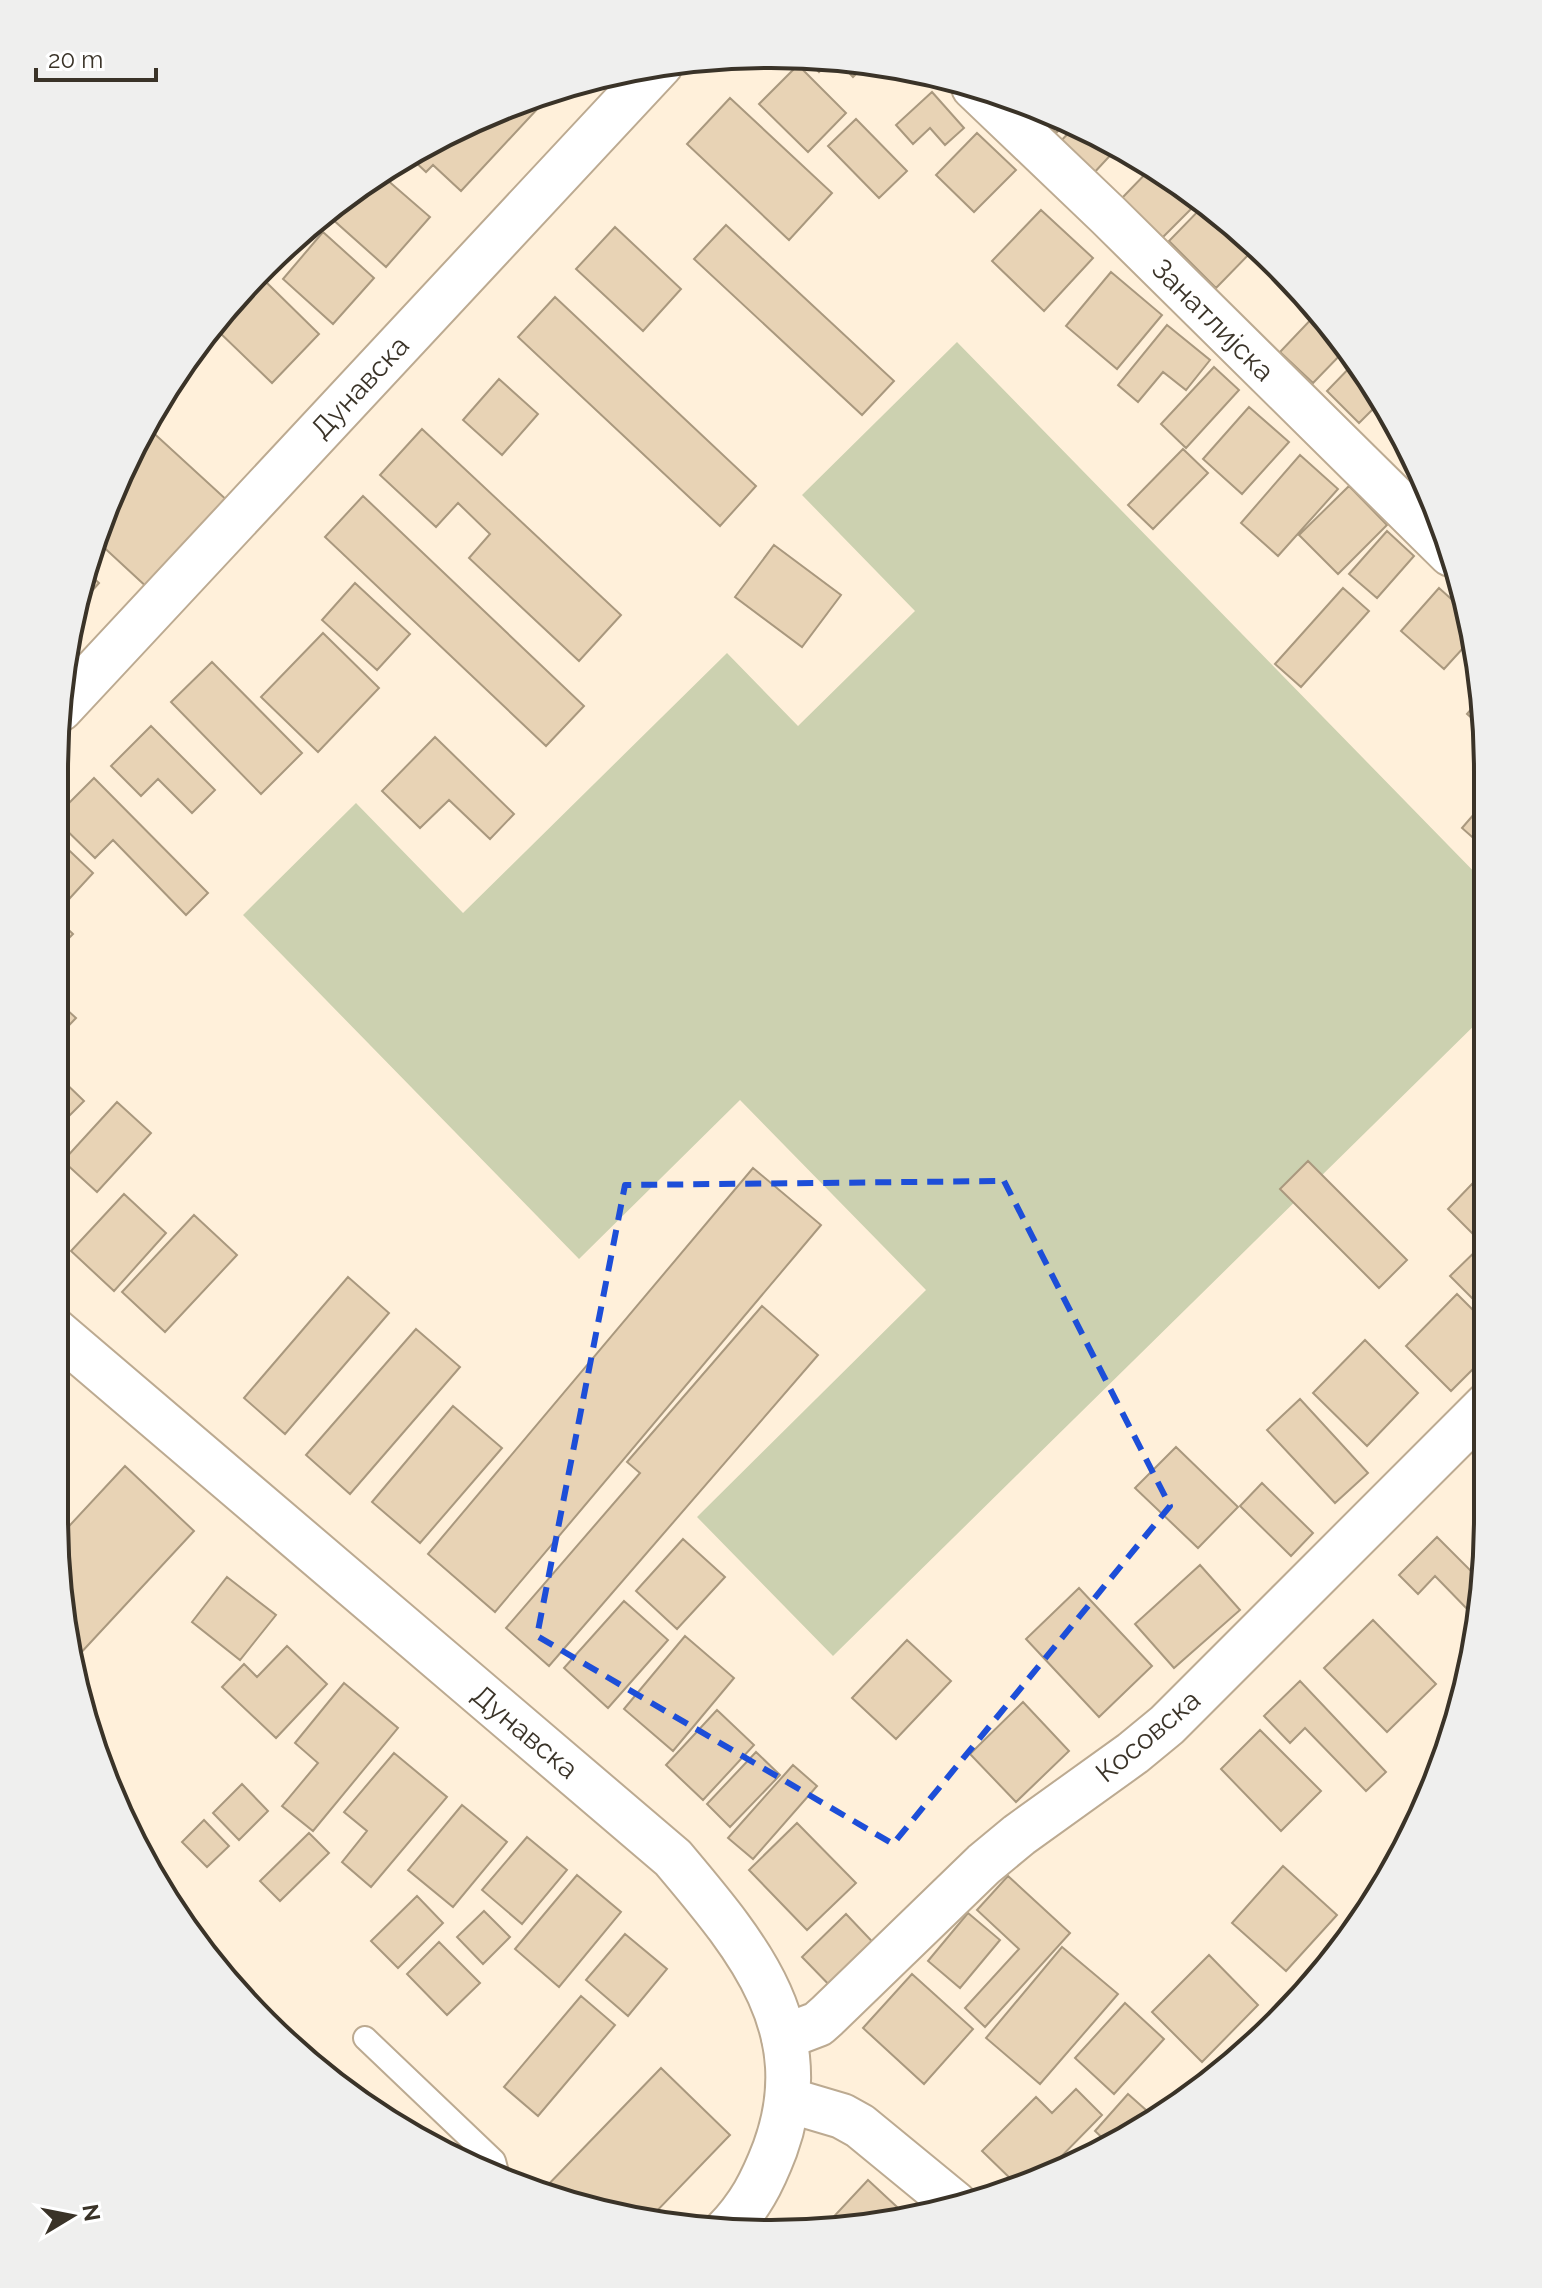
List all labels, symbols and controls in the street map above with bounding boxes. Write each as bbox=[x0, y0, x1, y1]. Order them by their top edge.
scale bar bbox=[36, 32, 156, 82]
text: 20 m bbox=[48, 45, 103, 74]
street label: Занатлијска bbox=[1145, 252, 1281, 388]
street label: Дунавска bbox=[304, 329, 416, 445]
street label: Дунавска bbox=[465, 1678, 585, 1786]
street label: Косовска bbox=[1089, 1683, 1207, 1789]
north arrow bbox=[32, 2176, 112, 2256]
text: N bbox=[77, 2202, 106, 2223]

